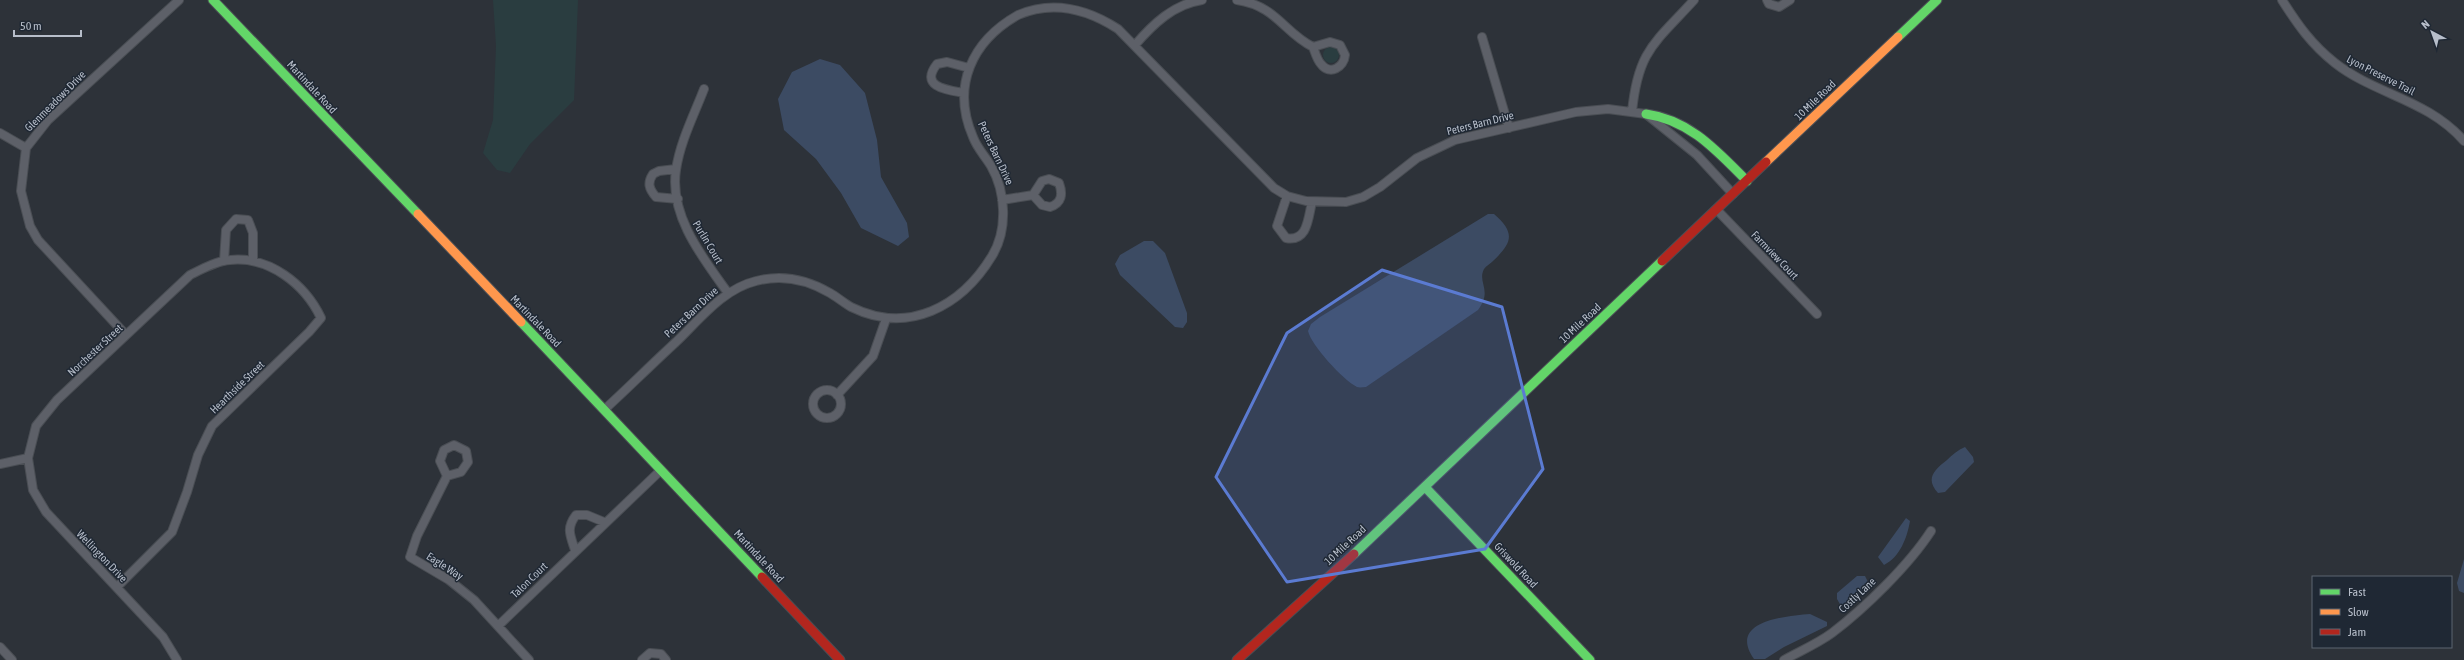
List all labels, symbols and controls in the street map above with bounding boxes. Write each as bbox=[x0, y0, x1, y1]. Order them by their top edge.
scale bar bbox=[14, 12, 81, 38]
north arrow bbox=[2412, 12, 2452, 52]
text: N bbox=[2419, 18, 2432, 31]
text: 50 m bbox=[20, 19, 42, 33]
street label: Lyon Preserve Trail bbox=[2345, 53, 2417, 97]
street label: Martindale Road bbox=[285, 58, 339, 116]
street label: Glenmeadows Drive bbox=[22, 68, 88, 134]
street label: 10 Mile Road bbox=[1792, 78, 1838, 122]
street label: Peters Barn Drive bbox=[1445, 109, 1515, 137]
street label: Peters Barn Drive bbox=[976, 119, 1016, 187]
street label: Purlin Court bbox=[691, 218, 725, 266]
street label: Farmview Court bbox=[1749, 228, 1801, 282]
street label: Peters Barn Drive bbox=[662, 284, 720, 340]
street label: Martindale Road bbox=[508, 293, 564, 349]
street label: 10 Mile Road bbox=[1557, 301, 1603, 345]
street label: Norchester Street bbox=[65, 322, 125, 378]
street label: Hearthside Street bbox=[208, 358, 266, 416]
street label: 10 Mile Road bbox=[1322, 523, 1368, 567]
street label: Martindale Road bbox=[732, 527, 786, 585]
street label: Wellington Drive bbox=[74, 528, 130, 584]
street label: Griswold Road bbox=[1492, 540, 1540, 590]
street label: Eagle Way bbox=[424, 550, 466, 582]
street label: Talon Court bbox=[508, 560, 550, 600]
street label: Costly Lane bbox=[1836, 575, 1878, 615]
legend bbox=[2312, 576, 2452, 648]
text: Fast bbox=[2348, 585, 2366, 599]
text: Slow bbox=[2348, 605, 2369, 619]
text: Jam bbox=[2348, 625, 2366, 639]

